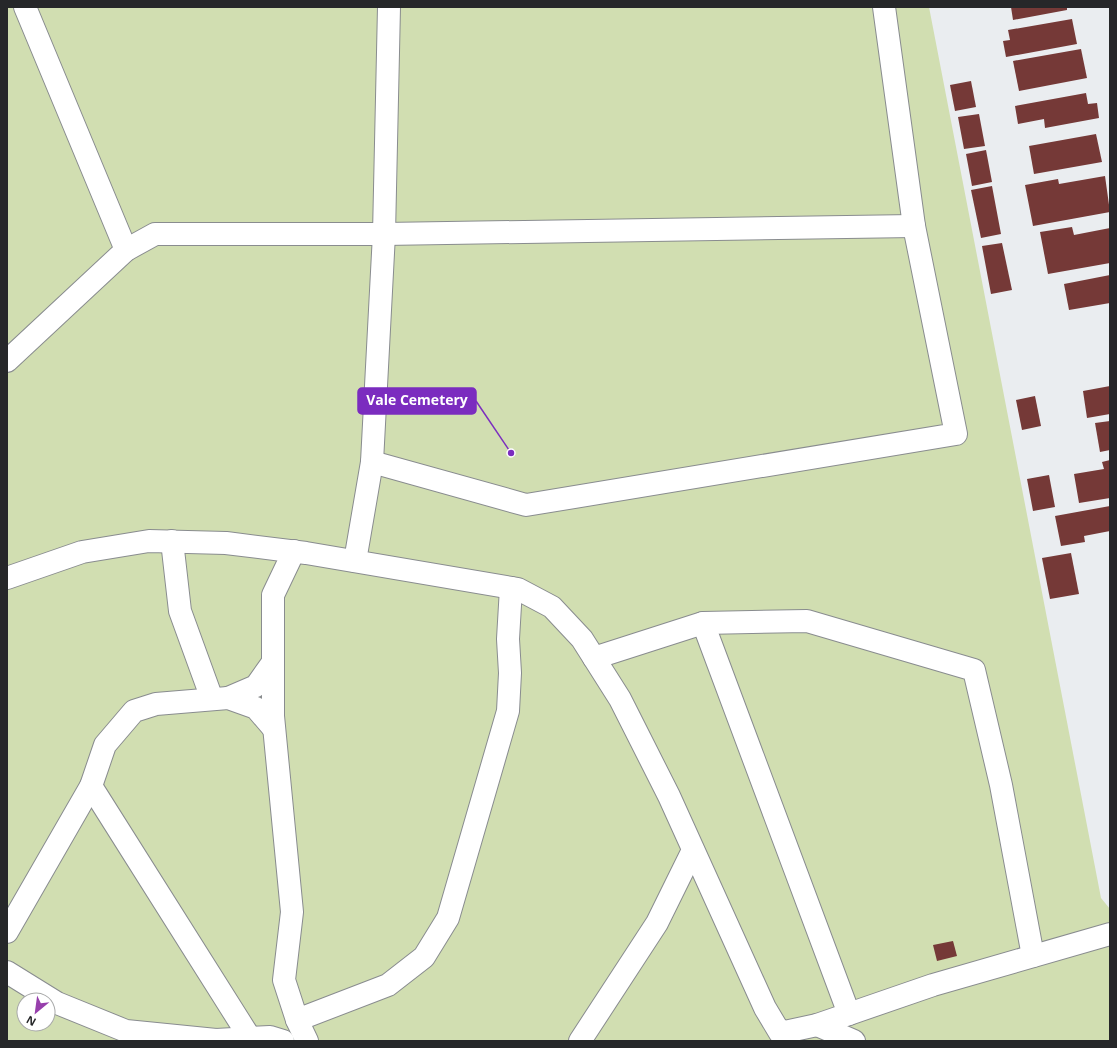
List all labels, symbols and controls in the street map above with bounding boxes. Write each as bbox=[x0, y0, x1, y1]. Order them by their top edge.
callout: Vale Cemetery bbox=[358, 388, 476, 414]
text: Vale Cemetery bbox=[366, 390, 468, 409]
north arrow bbox=[16, 992, 56, 1032]
text: N bbox=[23, 1012, 38, 1030]

